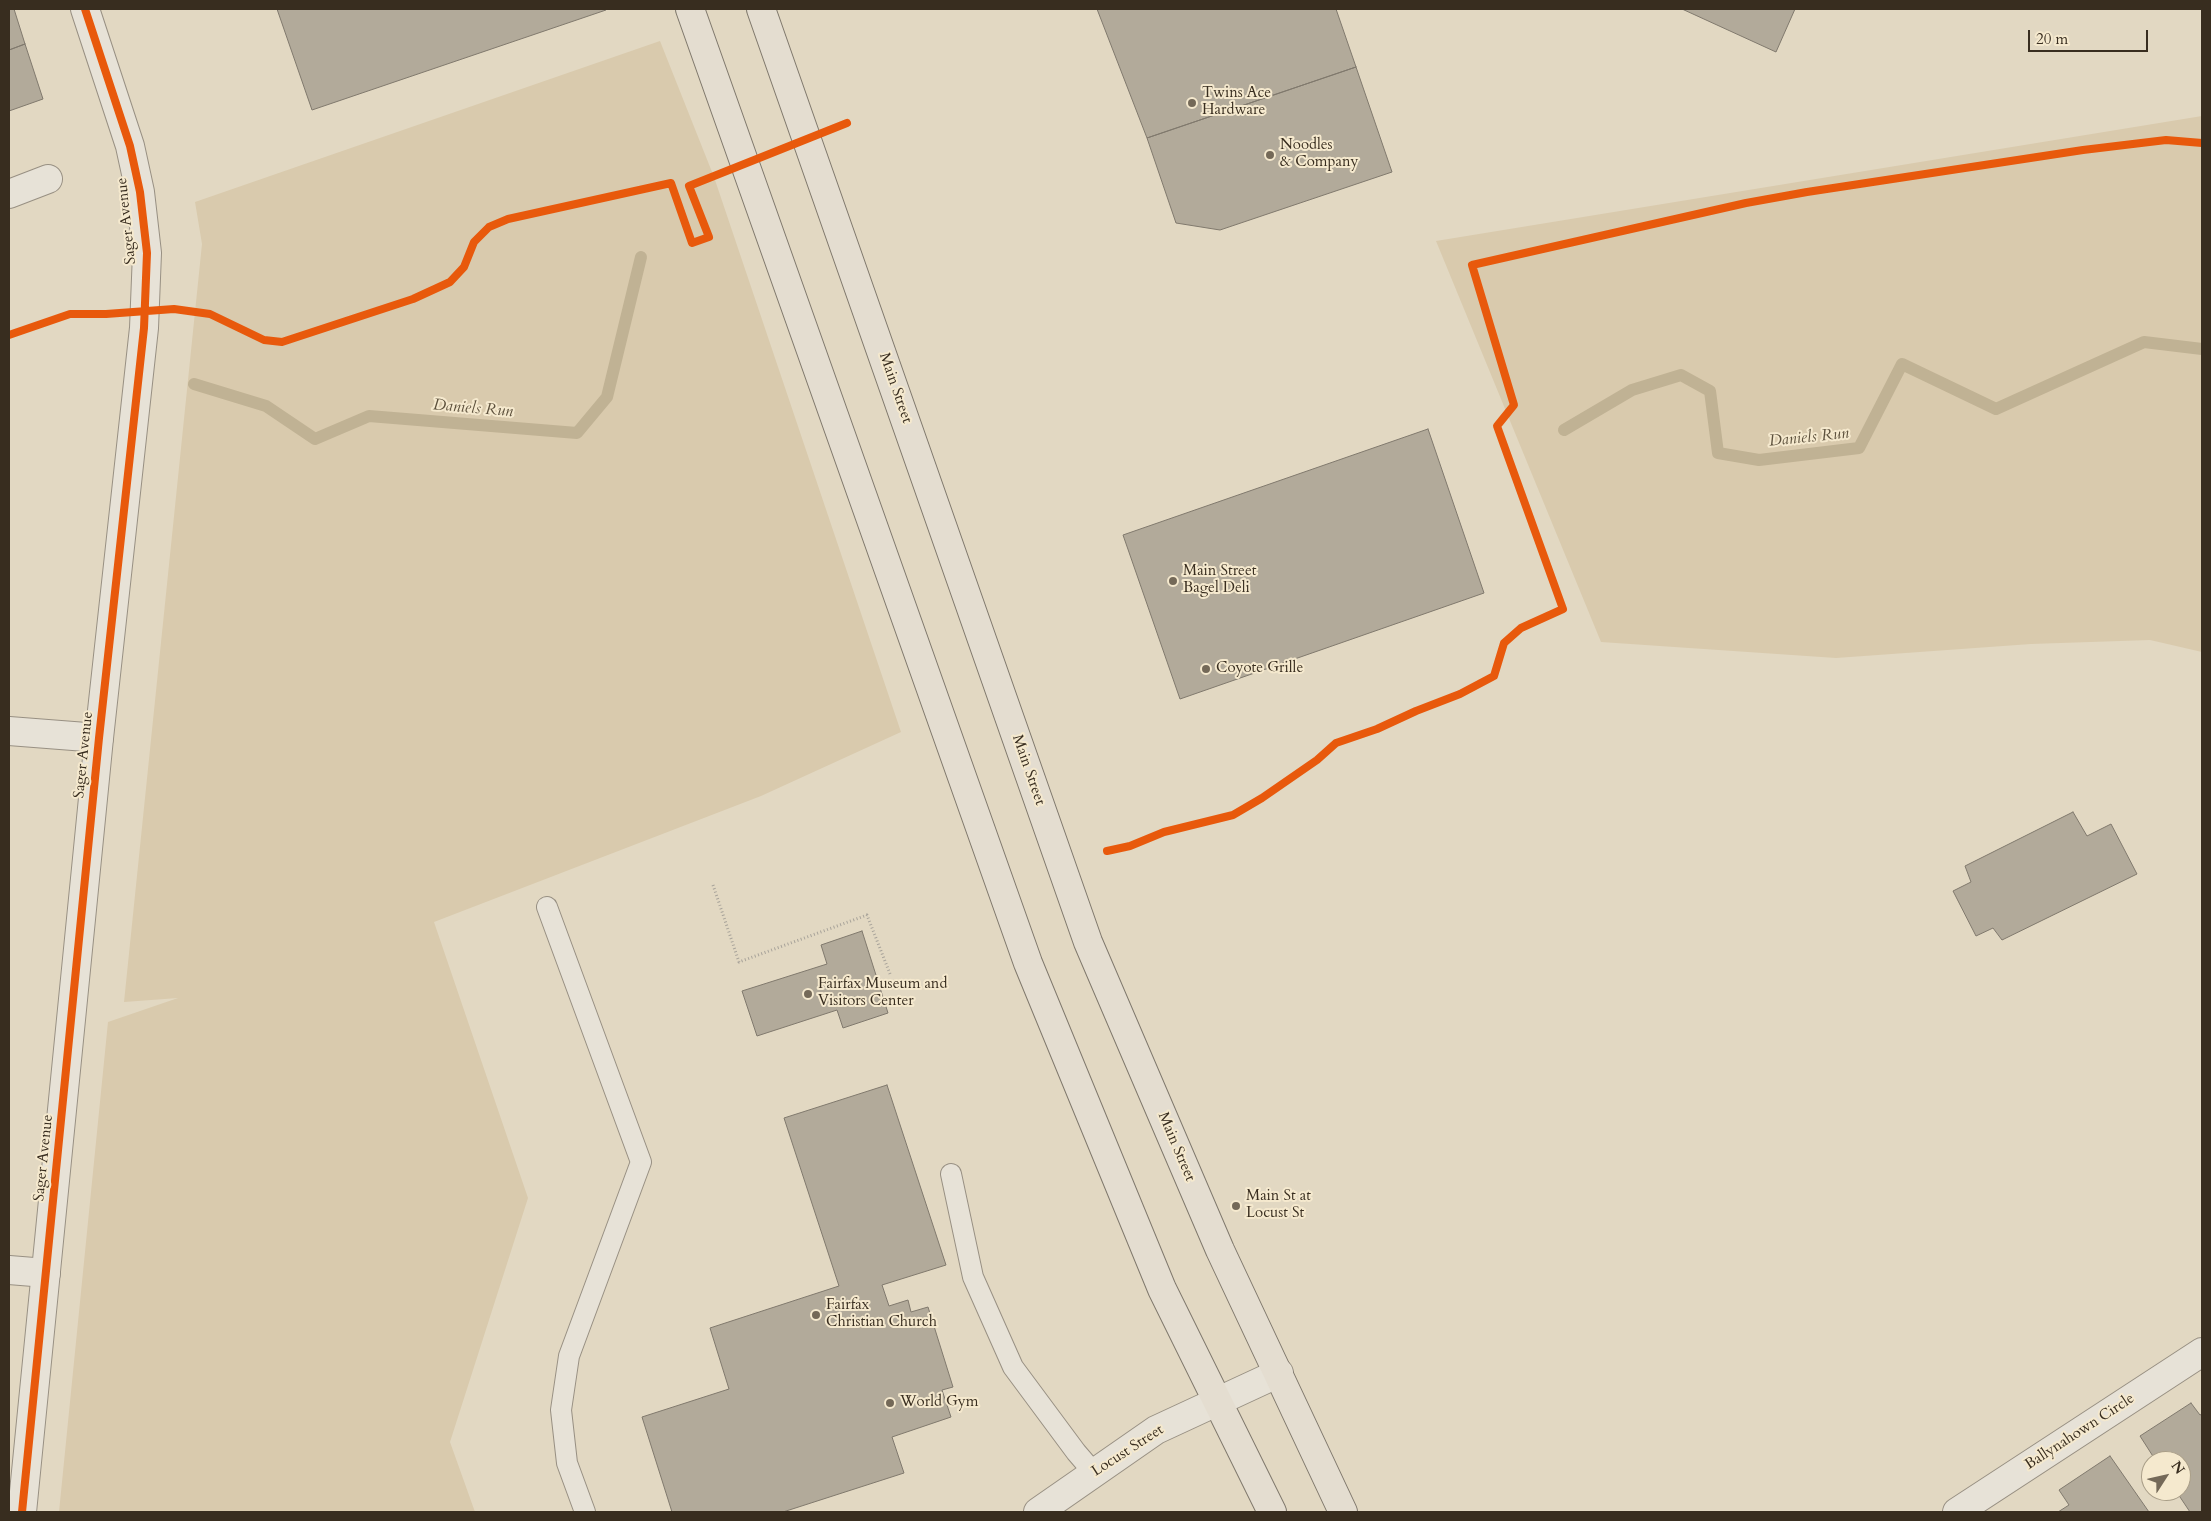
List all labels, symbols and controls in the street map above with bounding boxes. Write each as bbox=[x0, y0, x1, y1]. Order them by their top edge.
scale bar bbox=[2031, 20, 2151, 52]
text: 20 m bbox=[2036, 29, 2068, 49]
place label: Twins Ace Hardware bbox=[1202, 85, 1271, 120]
marker: Twins Ace Hardware bbox=[1186, 97, 1198, 109]
place label: Noodles & Company bbox=[1280, 137, 1358, 172]
marker: Noodles & Company bbox=[1264, 149, 1276, 161]
street label: Sager Avenue bbox=[113, 177, 141, 265]
street label: Main Street bbox=[875, 350, 915, 426]
water label: Daniels Run bbox=[432, 396, 514, 422]
water label: Daniels Run bbox=[1768, 424, 1850, 452]
place label: Main Street Bagel Deli bbox=[1183, 563, 1256, 598]
marker: Main Street Bagel Deli bbox=[1167, 575, 1179, 587]
place label: Coyote Grille bbox=[1216, 660, 1303, 678]
marker: Coyote Grille bbox=[1200, 663, 1212, 675]
street label: Sager Avenue bbox=[70, 711, 98, 799]
street label: Main Street bbox=[1008, 732, 1048, 808]
place label: Fairfax Museum and Visitors Center bbox=[818, 976, 947, 1011]
marker: Fairfax Museum and Visitors Center bbox=[802, 988, 814, 1000]
street label: Main Street bbox=[1153, 1110, 1199, 1184]
street label: Sager Avenue bbox=[30, 1114, 58, 1202]
place label: Main St at Locust St bbox=[1246, 1188, 1311, 1223]
marker: Main St at Locust St bbox=[1230, 1200, 1242, 1212]
place label: Fairfax Christian Church bbox=[826, 1297, 937, 1332]
marker: Fairfax Christian Church bbox=[810, 1309, 822, 1321]
street label: Ballynahown Circle bbox=[2022, 1390, 2138, 1474]
place label: World Gym bbox=[900, 1394, 978, 1412]
marker: World Gym bbox=[884, 1397, 896, 1409]
street label: Locust Street bbox=[1089, 1421, 1167, 1481]
north arrow bbox=[2141, 1451, 2191, 1501]
text: N bbox=[2167, 1457, 2189, 1478]

